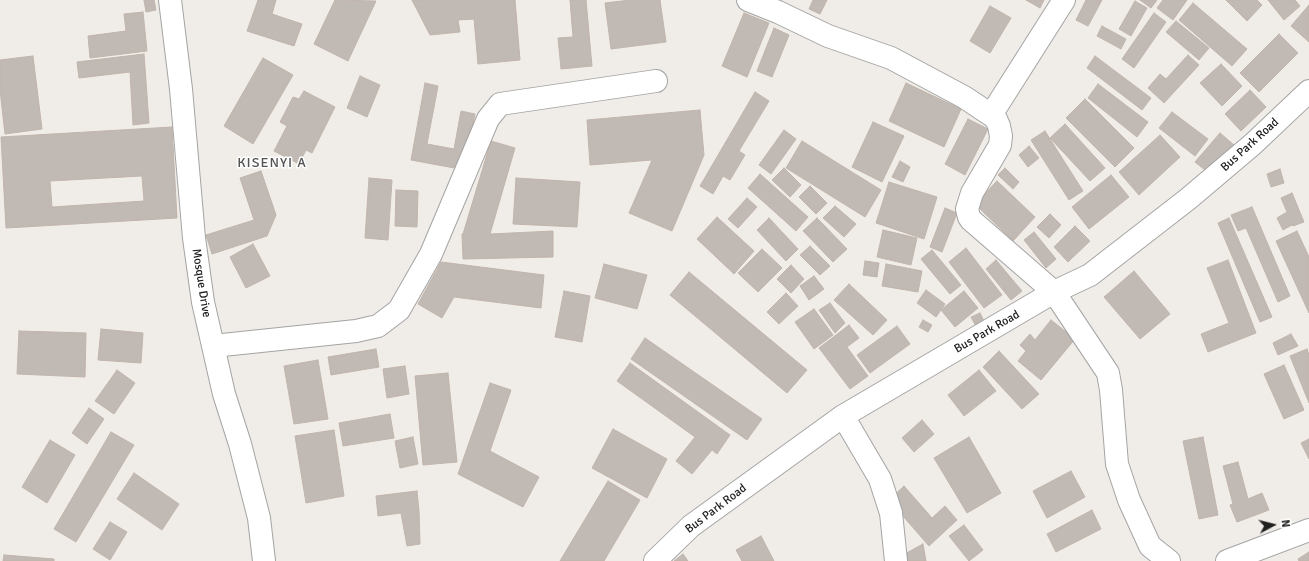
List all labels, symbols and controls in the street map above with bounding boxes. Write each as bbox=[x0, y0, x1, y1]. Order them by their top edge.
street label: Bus Park Road bbox=[1218, 115, 1282, 175]
district label: KISENYI A bbox=[237, 155, 307, 171]
street label: Mosque Drive bbox=[188, 248, 214, 318]
street label: Bus Park Road bbox=[952, 307, 1022, 357]
street label: Bus Park Road bbox=[682, 481, 750, 537]
north arrow bbox=[1253, 505, 1293, 545]
text: N bbox=[1278, 519, 1292, 528]

